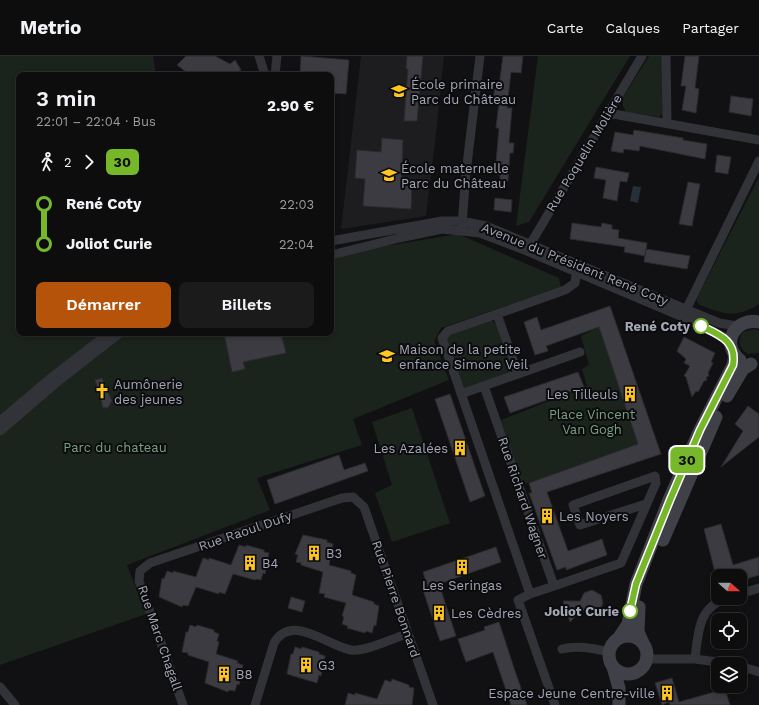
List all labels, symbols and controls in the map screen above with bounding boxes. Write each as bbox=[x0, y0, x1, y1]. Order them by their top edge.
text: Metrio bbox=[20, 16, 82, 39]
text: Carte bbox=[547, 20, 584, 36]
text: Calques bbox=[606, 20, 660, 36]
text: Partager bbox=[682, 20, 739, 36]
place label: École primaire Parc du Château bbox=[411, 76, 516, 107]
school or university icon: École primaire Parc du Château bbox=[390, 82, 408, 100]
text: 3 min bbox=[36, 86, 96, 111]
street label: Rue Poquelin Molière bbox=[543, 92, 625, 214]
text: 2.90 € bbox=[267, 97, 314, 115]
text: 22:01 – 22:04 · Bus bbox=[36, 114, 156, 129]
icon: walk bbox=[36, 151, 58, 173]
icon: forward bbox=[78, 151, 100, 173]
text: 30 bbox=[114, 154, 131, 170]
text: 2 bbox=[64, 155, 72, 170]
place label: École maternelle Parc du Château bbox=[401, 160, 509, 191]
school or university icon: École maternelle Parc du Château bbox=[380, 166, 398, 184]
text: René Coty bbox=[66, 195, 141, 213]
text: 22:03 bbox=[280, 197, 314, 212]
street label: Avenue du Président René Coty bbox=[479, 220, 671, 309]
text: Joliot Curie bbox=[66, 235, 152, 253]
text: 22:04 bbox=[279, 237, 314, 252]
button: Démarrer bbox=[36, 282, 171, 328]
button: Billets bbox=[179, 282, 314, 328]
marker: René Coty bbox=[693, 318, 709, 334]
place label: René Coty bbox=[625, 319, 691, 334]
place label: Maison de la petite enfance Simone Veil bbox=[399, 342, 528, 372]
school or university icon: Maison de la petite enfance Simone Veil bbox=[378, 347, 396, 365]
place label: Aumônerie des jeunes bbox=[114, 377, 182, 407]
church icon: Aumônerie des jeunes bbox=[93, 382, 111, 400]
building icon: Les Tilleuls bbox=[621, 385, 639, 403]
place label: Les Tilleuls bbox=[547, 387, 618, 402]
park label: Place Vincent Van Gogh bbox=[549, 407, 636, 437]
street label: Rue Richard Wagner bbox=[495, 435, 551, 561]
building icon: Les Azalées bbox=[451, 439, 469, 457]
park label: Parc du chateau bbox=[63, 440, 167, 455]
place label: Les Azalées bbox=[373, 441, 448, 456]
line badge: 30 bbox=[669, 447, 705, 473]
text: 30 bbox=[678, 452, 696, 468]
building icon: Les Noyers bbox=[538, 507, 556, 525]
street label: Rue Raoul Dufy bbox=[196, 508, 294, 554]
place label: Les Noyers bbox=[559, 509, 629, 524]
street label: Rue Pierre Bonnard bbox=[369, 539, 423, 659]
building icon: B3 bbox=[305, 544, 323, 562]
place label: B3 bbox=[326, 546, 342, 561]
building icon: B4 bbox=[241, 554, 259, 572]
place label: B4 bbox=[262, 556, 278, 571]
building icon: Les Seringas bbox=[453, 558, 471, 576]
north arrow bbox=[711, 569, 747, 605]
map controls bbox=[711, 569, 747, 693]
place label: Les Seringas bbox=[422, 578, 502, 593]
street label: Rue Marc Chagall bbox=[135, 583, 185, 693]
marker: Joliot Curie bbox=[622, 603, 638, 619]
building icon: Les Cèdres bbox=[430, 604, 448, 622]
place label: Joliot Curie bbox=[544, 604, 619, 619]
place label: Les Cèdres bbox=[451, 606, 522, 621]
button: locate bbox=[711, 613, 747, 649]
building icon: G3 bbox=[297, 656, 315, 674]
button: layers bbox=[711, 657, 747, 693]
place label: G3 bbox=[318, 658, 335, 673]
building icon: B8 bbox=[215, 665, 233, 683]
place label: B8 bbox=[236, 667, 253, 682]
building icon: Espace Jeune Centre-ville bbox=[658, 684, 676, 702]
place label: Espace Jeune Centre-ville bbox=[488, 686, 655, 701]

